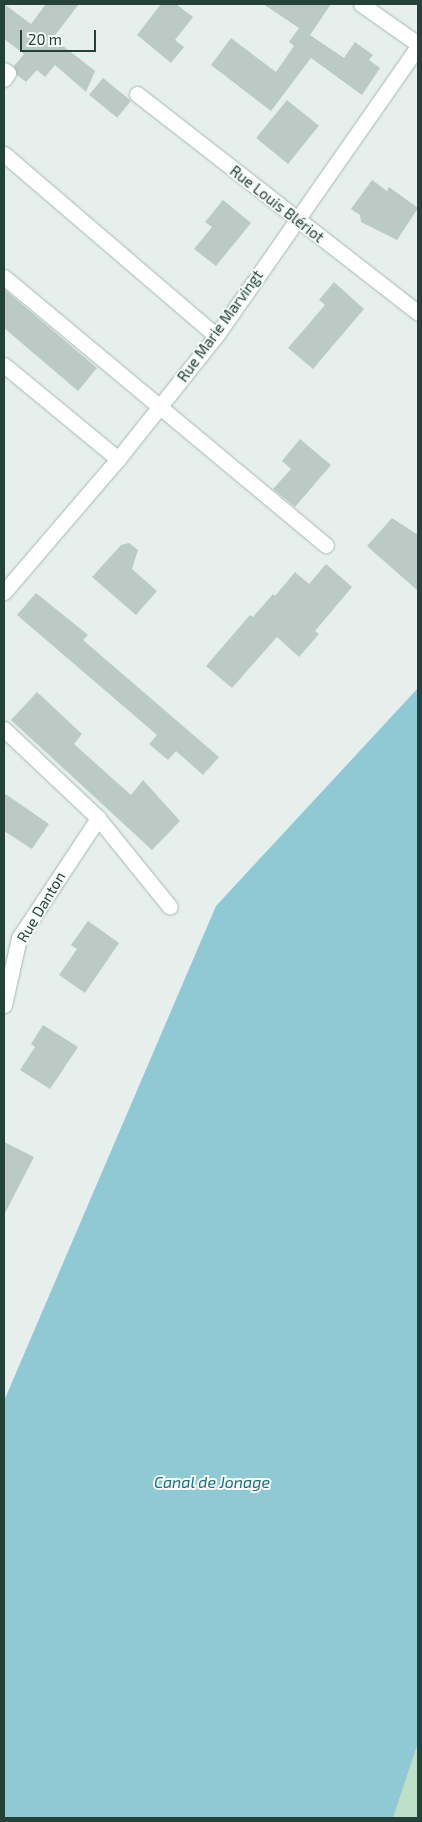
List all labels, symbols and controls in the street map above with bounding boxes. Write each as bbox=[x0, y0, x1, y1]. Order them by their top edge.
scale bar bbox=[22, 20, 99, 52]
text: 20 m bbox=[28, 30, 62, 48]
street label: Rue Louis Blériot bbox=[226, 162, 328, 246]
street label: Rue Marie Marvingt bbox=[173, 267, 267, 385]
street label: Rue Danton bbox=[13, 868, 69, 946]
water label: Canal de Jonage bbox=[154, 1472, 270, 1492]

